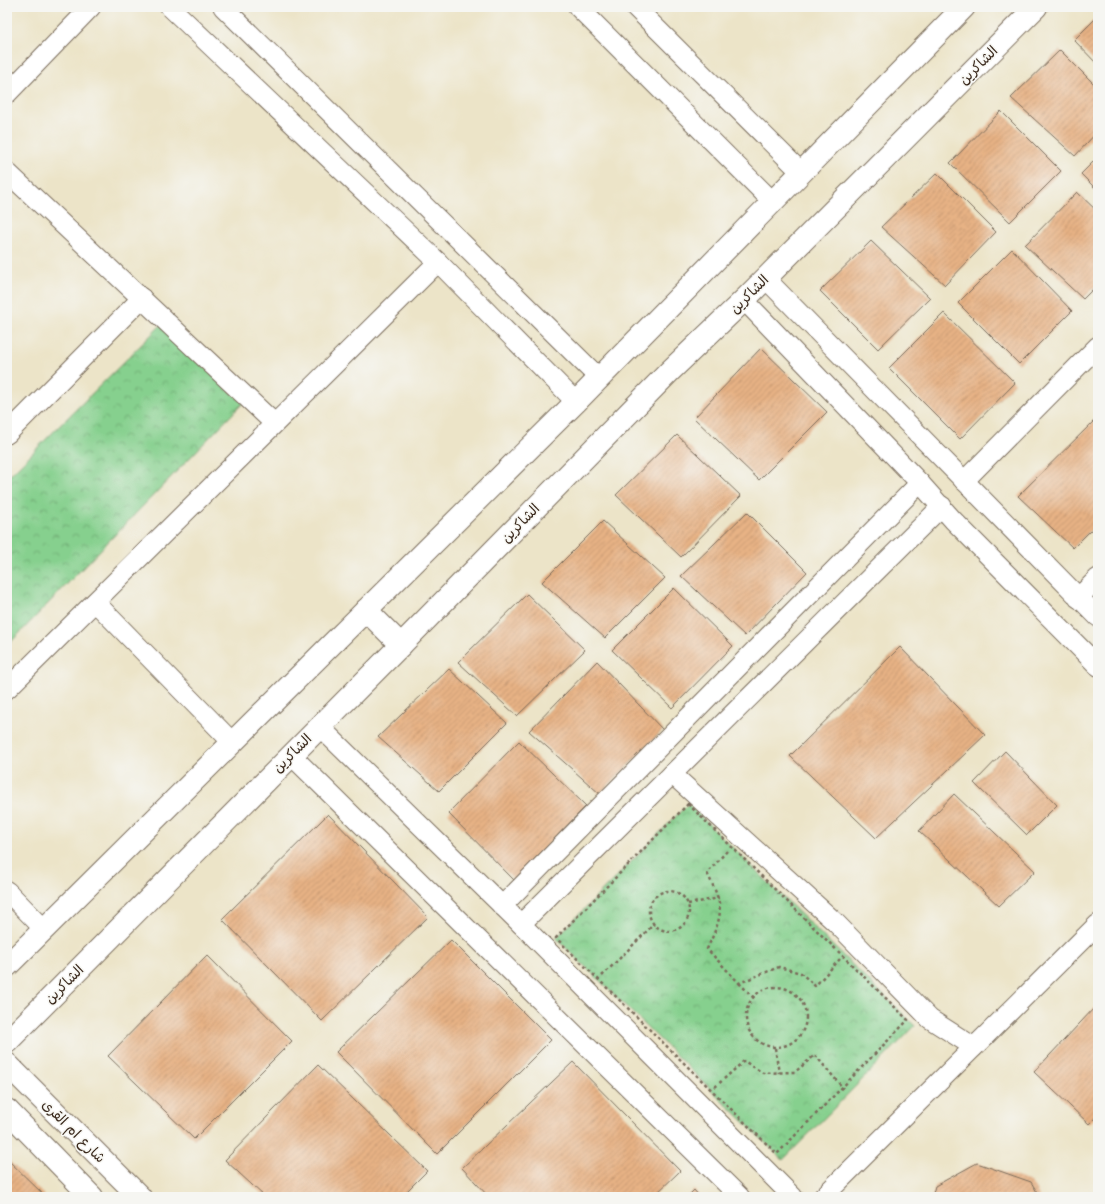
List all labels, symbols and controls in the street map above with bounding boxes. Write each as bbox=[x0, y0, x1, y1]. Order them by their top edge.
street label: الشاكرين bbox=[955, 42, 1001, 88]
street label: الشاكرين bbox=[726, 271, 772, 317]
street label: الشاكرين bbox=[497, 499, 543, 547]
street label: الشاكرين bbox=[269, 730, 315, 776]
street label: الشاكرين bbox=[41, 961, 87, 1007]
street label: شارع ام القرى bbox=[37, 1095, 110, 1168]

